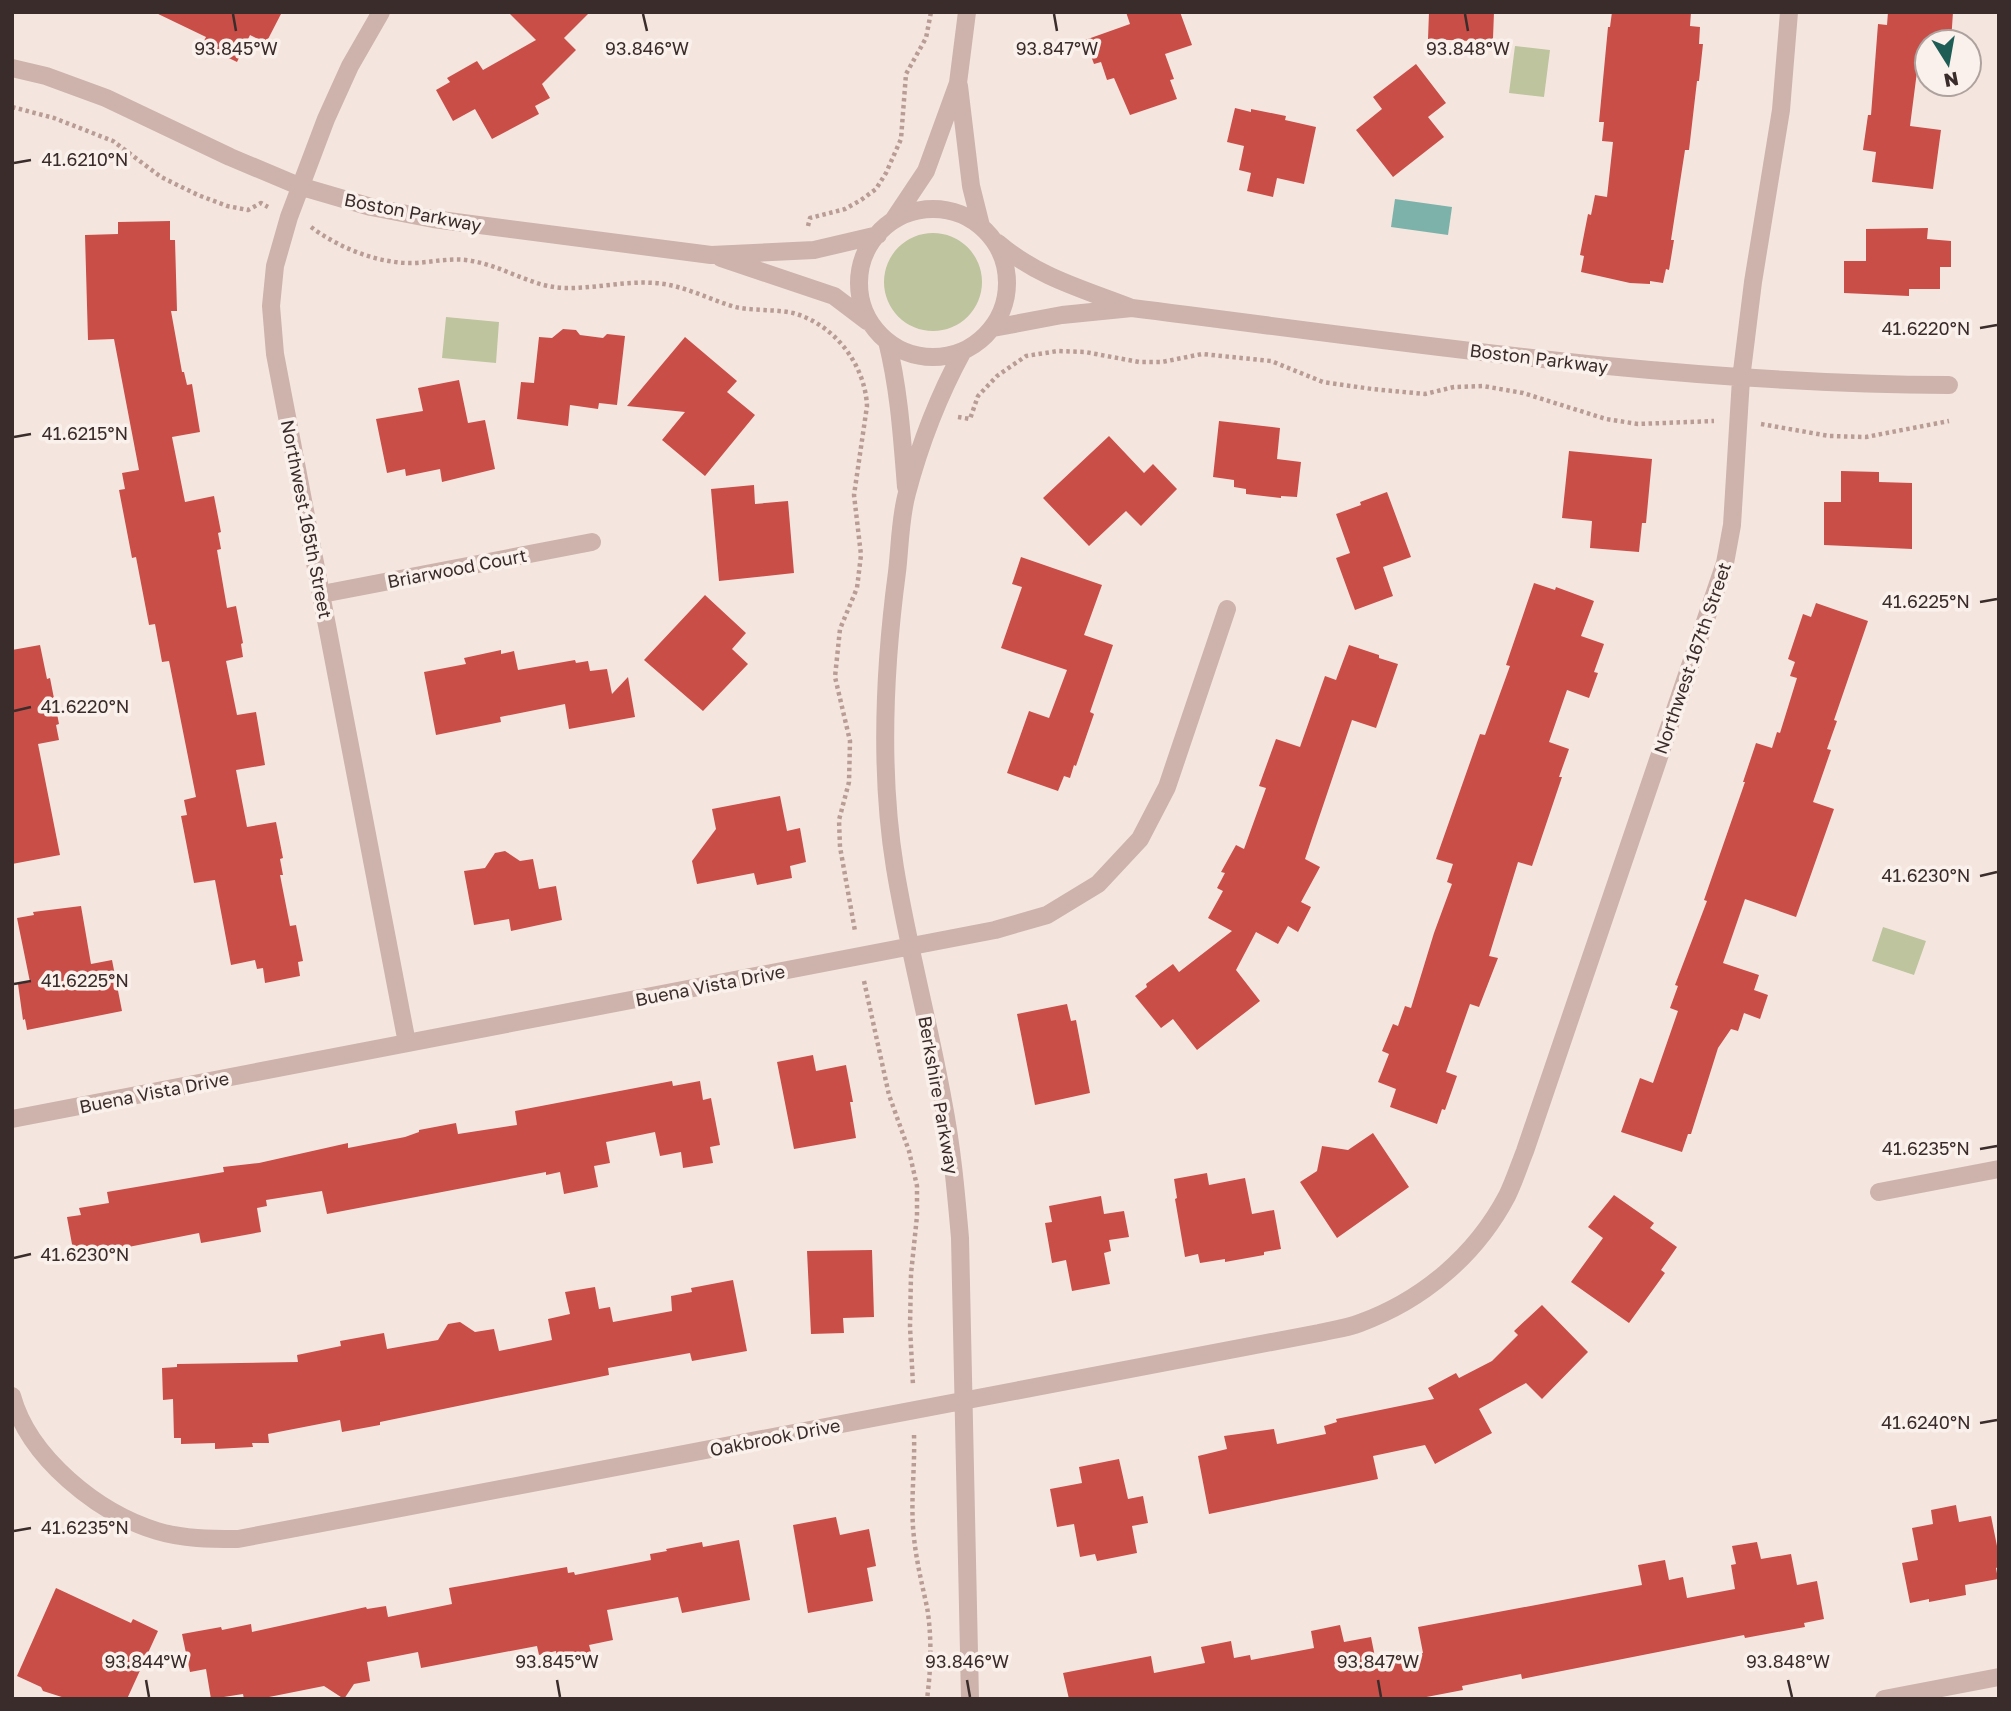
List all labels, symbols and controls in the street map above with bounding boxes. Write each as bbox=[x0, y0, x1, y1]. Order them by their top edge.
north arrow bbox=[1913, 28, 1983, 98]
text: 93.845°W bbox=[194, 37, 278, 59]
text: 93.846°W bbox=[605, 37, 689, 59]
text: 93.847°W bbox=[1016, 37, 1098, 59]
text: 93.848°W bbox=[1426, 37, 1510, 59]
text: N bbox=[1942, 68, 1961, 93]
text: 41.6210°N bbox=[41, 148, 129, 170]
street label: Boston Parkway bbox=[343, 188, 483, 236]
text: 41.6220°N bbox=[1882, 317, 1970, 339]
street label: Boston Parkway bbox=[1469, 339, 1609, 377]
street label: Northwest 165th Street bbox=[277, 418, 337, 620]
text: 41.6215°N bbox=[42, 422, 128, 444]
street label: Briarwood Court bbox=[385, 544, 529, 592]
street label: Northwest 167th Street bbox=[1649, 559, 1735, 757]
text: 41.6225°N bbox=[1882, 590, 1970, 612]
text: 41.6220°N bbox=[41, 695, 129, 717]
text: 41.6230°N bbox=[1882, 864, 1970, 886]
street label: Buena Vista Drive bbox=[633, 960, 787, 1010]
text: 41.6225°N bbox=[41, 969, 129, 991]
street label: Berkshire Parkway bbox=[914, 1014, 964, 1176]
street label: Buena Vista Drive bbox=[77, 1067, 231, 1117]
text: 41.6235°N bbox=[1882, 1137, 1970, 1159]
text: 41.6230°N bbox=[41, 1243, 129, 1265]
text: 41.6240°N bbox=[1881, 1411, 1971, 1433]
street label: Oakbrook Drive bbox=[708, 1414, 842, 1460]
text: 41.6235°N bbox=[41, 1516, 129, 1538]
text: 93.844°W bbox=[104, 1650, 188, 1672]
text: 93.845°W bbox=[515, 1650, 599, 1672]
text: 93.846°W bbox=[925, 1650, 1009, 1672]
text: 93.847°W bbox=[1337, 1650, 1419, 1672]
text: 93.848°W bbox=[1746, 1650, 1830, 1672]

